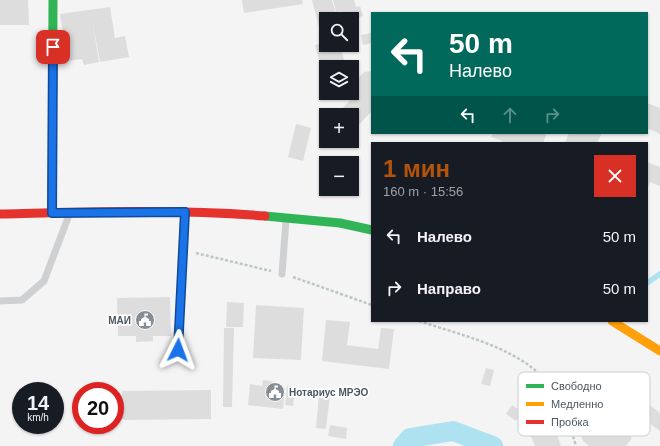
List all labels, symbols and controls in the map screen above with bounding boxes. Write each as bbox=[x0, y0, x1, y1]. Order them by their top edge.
map controls bbox=[319, 12, 359, 196]
button: search bbox=[319, 12, 359, 52]
icon: left bbox=[383, 28, 435, 80]
text: 50 m bbox=[449, 28, 513, 59]
pin bbox=[36, 30, 70, 64]
icon: arrive bbox=[42, 36, 64, 58]
button: layers bbox=[319, 60, 359, 100]
text: Налево bbox=[449, 61, 512, 81]
icon: left bbox=[457, 104, 479, 126]
icon: ahead bbox=[499, 104, 521, 126]
icon: right bbox=[541, 104, 563, 126]
button: + bbox=[319, 108, 359, 148]
text: 1 мин bbox=[383, 155, 450, 182]
button: close bbox=[594, 155, 636, 197]
button: − bbox=[319, 156, 359, 196]
text: 160 m · 15:56 bbox=[383, 184, 463, 199]
icon: left bbox=[383, 225, 405, 247]
text: Налево bbox=[417, 228, 472, 245]
text: 50 m bbox=[603, 228, 636, 245]
icon: right bbox=[383, 277, 405, 299]
text: Направо bbox=[417, 280, 481, 297]
text: 50 m bbox=[603, 280, 636, 297]
public building icon: МАИ bbox=[134, 309, 156, 331]
place label: МАИ bbox=[108, 315, 131, 326]
position arrow bbox=[157, 329, 199, 371]
legend bbox=[518, 372, 650, 436]
text: Свободно bbox=[551, 380, 602, 392]
public building icon: Нотариус МРЭО bbox=[264, 381, 286, 403]
speed limit sign: 20 bbox=[72, 382, 124, 434]
place label: Нотариус МРЭО bbox=[289, 387, 369, 398]
text: 14 bbox=[27, 392, 49, 414]
text: Медленно bbox=[551, 398, 603, 410]
text: km/h bbox=[27, 412, 49, 423]
text: Пробка bbox=[551, 416, 589, 428]

